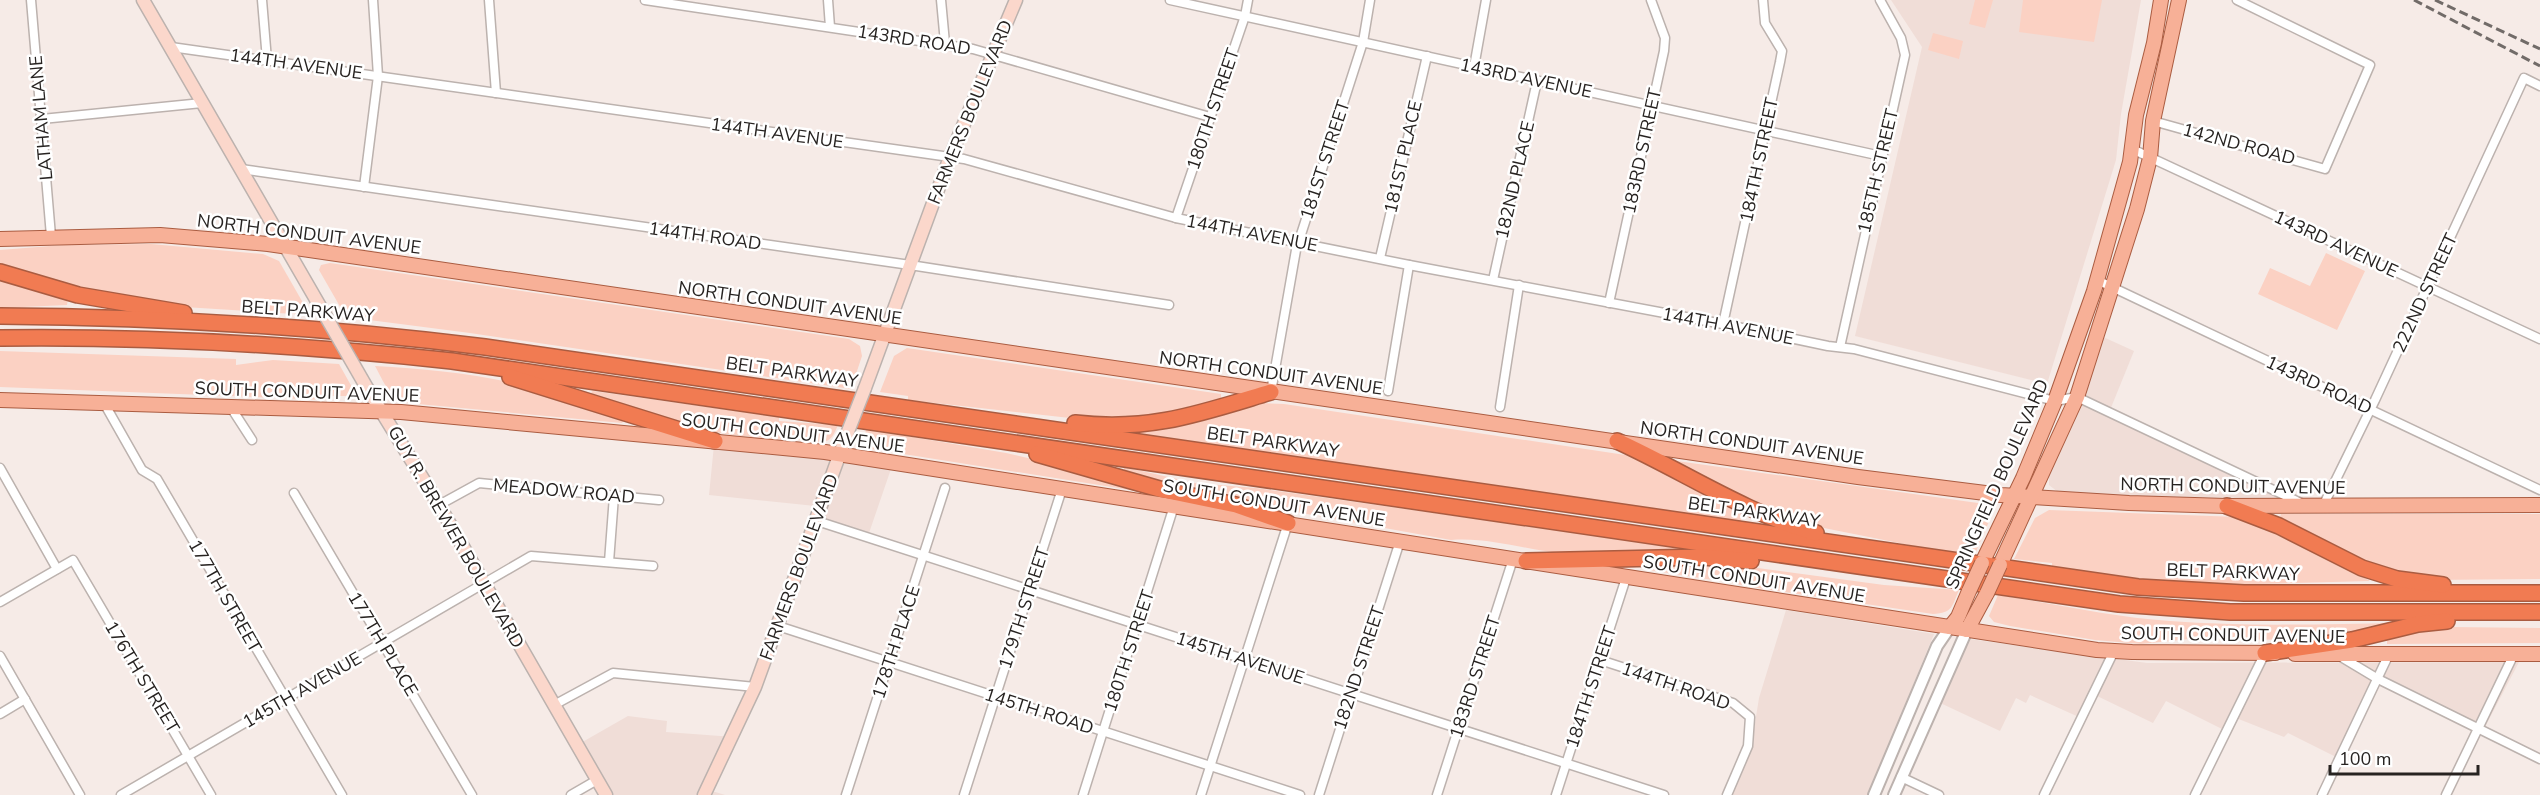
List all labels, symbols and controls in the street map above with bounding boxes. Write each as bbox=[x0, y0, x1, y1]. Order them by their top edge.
street label: FARMERS BOULEVARD bbox=[922, 16, 1018, 208]
street label: 143RD ROAD bbox=[856, 19, 972, 61]
street label: 144TH AVENUE bbox=[228, 43, 364, 85]
street label: 180TH STREET bbox=[1181, 45, 1245, 173]
street label: 143RD AVENUE bbox=[1458, 52, 1594, 104]
street label: LATHAM LANE bbox=[24, 55, 58, 181]
street label: 183RD STREET bbox=[1617, 86, 1667, 216]
street label: 184TH STREET bbox=[1734, 95, 1784, 225]
street label: 181ST STREET bbox=[1294, 97, 1356, 223]
street label: 181ST PLACE bbox=[1378, 98, 1428, 216]
street label: 185TH STREET bbox=[1852, 106, 1904, 235]
street label: 144TH AVENUE bbox=[709, 112, 845, 154]
street label: 142ND ROAD bbox=[2180, 117, 2298, 171]
street label: 182ND PLACE bbox=[1490, 119, 1540, 241]
street label: 143RD AVENUE bbox=[2270, 205, 2402, 283]
street label: NORTH CONDUIT AVENUE bbox=[196, 208, 422, 260]
street label: 144TH AVENUE bbox=[1184, 208, 1320, 258]
street label: 144TH ROAD bbox=[647, 216, 763, 256]
street label: 222ND STREET bbox=[2387, 229, 2463, 357]
street label: NORTH CONDUIT AVENUE bbox=[677, 275, 903, 331]
street label: BELT PARKWAY bbox=[241, 294, 376, 328]
street label: 144TH AVENUE bbox=[1660, 301, 1796, 351]
street label: NORTH CONDUIT AVENUE bbox=[1158, 345, 1384, 401]
street label: 143RD ROAD bbox=[2262, 350, 2376, 420]
street label: BELT PARKWAY bbox=[724, 351, 860, 393]
street label: SPRINGFIELD BOULEVARD bbox=[1940, 375, 2054, 593]
street label: SOUTH CONDUIT AVENUE bbox=[194, 376, 420, 408]
street label: SOUTH CONDUIT AVENUE bbox=[680, 407, 906, 459]
street label: NORTH CONDUIT AVENUE bbox=[1639, 415, 1865, 471]
street label: GUY R. BREWER BOULEVARD bbox=[382, 421, 530, 653]
street label: BELT PARKWAY bbox=[1205, 421, 1341, 463]
street label: FARMERS BOULEVARD bbox=[754, 470, 844, 664]
street label: NORTH CONDUIT AVENUE bbox=[2120, 472, 2346, 500]
street label: MEADOW ROAD bbox=[492, 473, 636, 509]
street label: SOUTH CONDUIT AVENUE bbox=[1161, 474, 1387, 532]
street label: BELT PARKWAY bbox=[1686, 491, 1822, 533]
street label: 177TH STREET bbox=[183, 535, 267, 657]
street label: 179TH STREET bbox=[993, 544, 1055, 672]
street label: SOUTH CONDUIT AVENUE bbox=[1641, 550, 1867, 608]
street label: BELT PARKWAY bbox=[2166, 558, 2300, 586]
street label: 178TH PLACE bbox=[866, 582, 926, 702]
street label: 177TH PLACE bbox=[342, 587, 424, 701]
street label: 180TH STREET bbox=[1098, 587, 1160, 715]
street label: 182ND STREET bbox=[1328, 603, 1390, 733]
street label: 183RD STREET bbox=[1444, 612, 1506, 741]
street label: 176TH STREET bbox=[99, 616, 185, 738]
street label: SOUTH CONDUIT AVENUE bbox=[2121, 621, 2345, 649]
street label: 184TH STREET bbox=[1560, 623, 1622, 751]
street label: 145TH AVENUE bbox=[1173, 626, 1307, 690]
street label: 145TH AVENUE bbox=[238, 646, 366, 734]
street label: 144TH ROAD bbox=[1618, 656, 1734, 716]
street label: 145TH ROAD bbox=[981, 682, 1097, 740]
scale bar bbox=[2330, 738, 2478, 776]
text: 100 m bbox=[2339, 747, 2391, 771]

